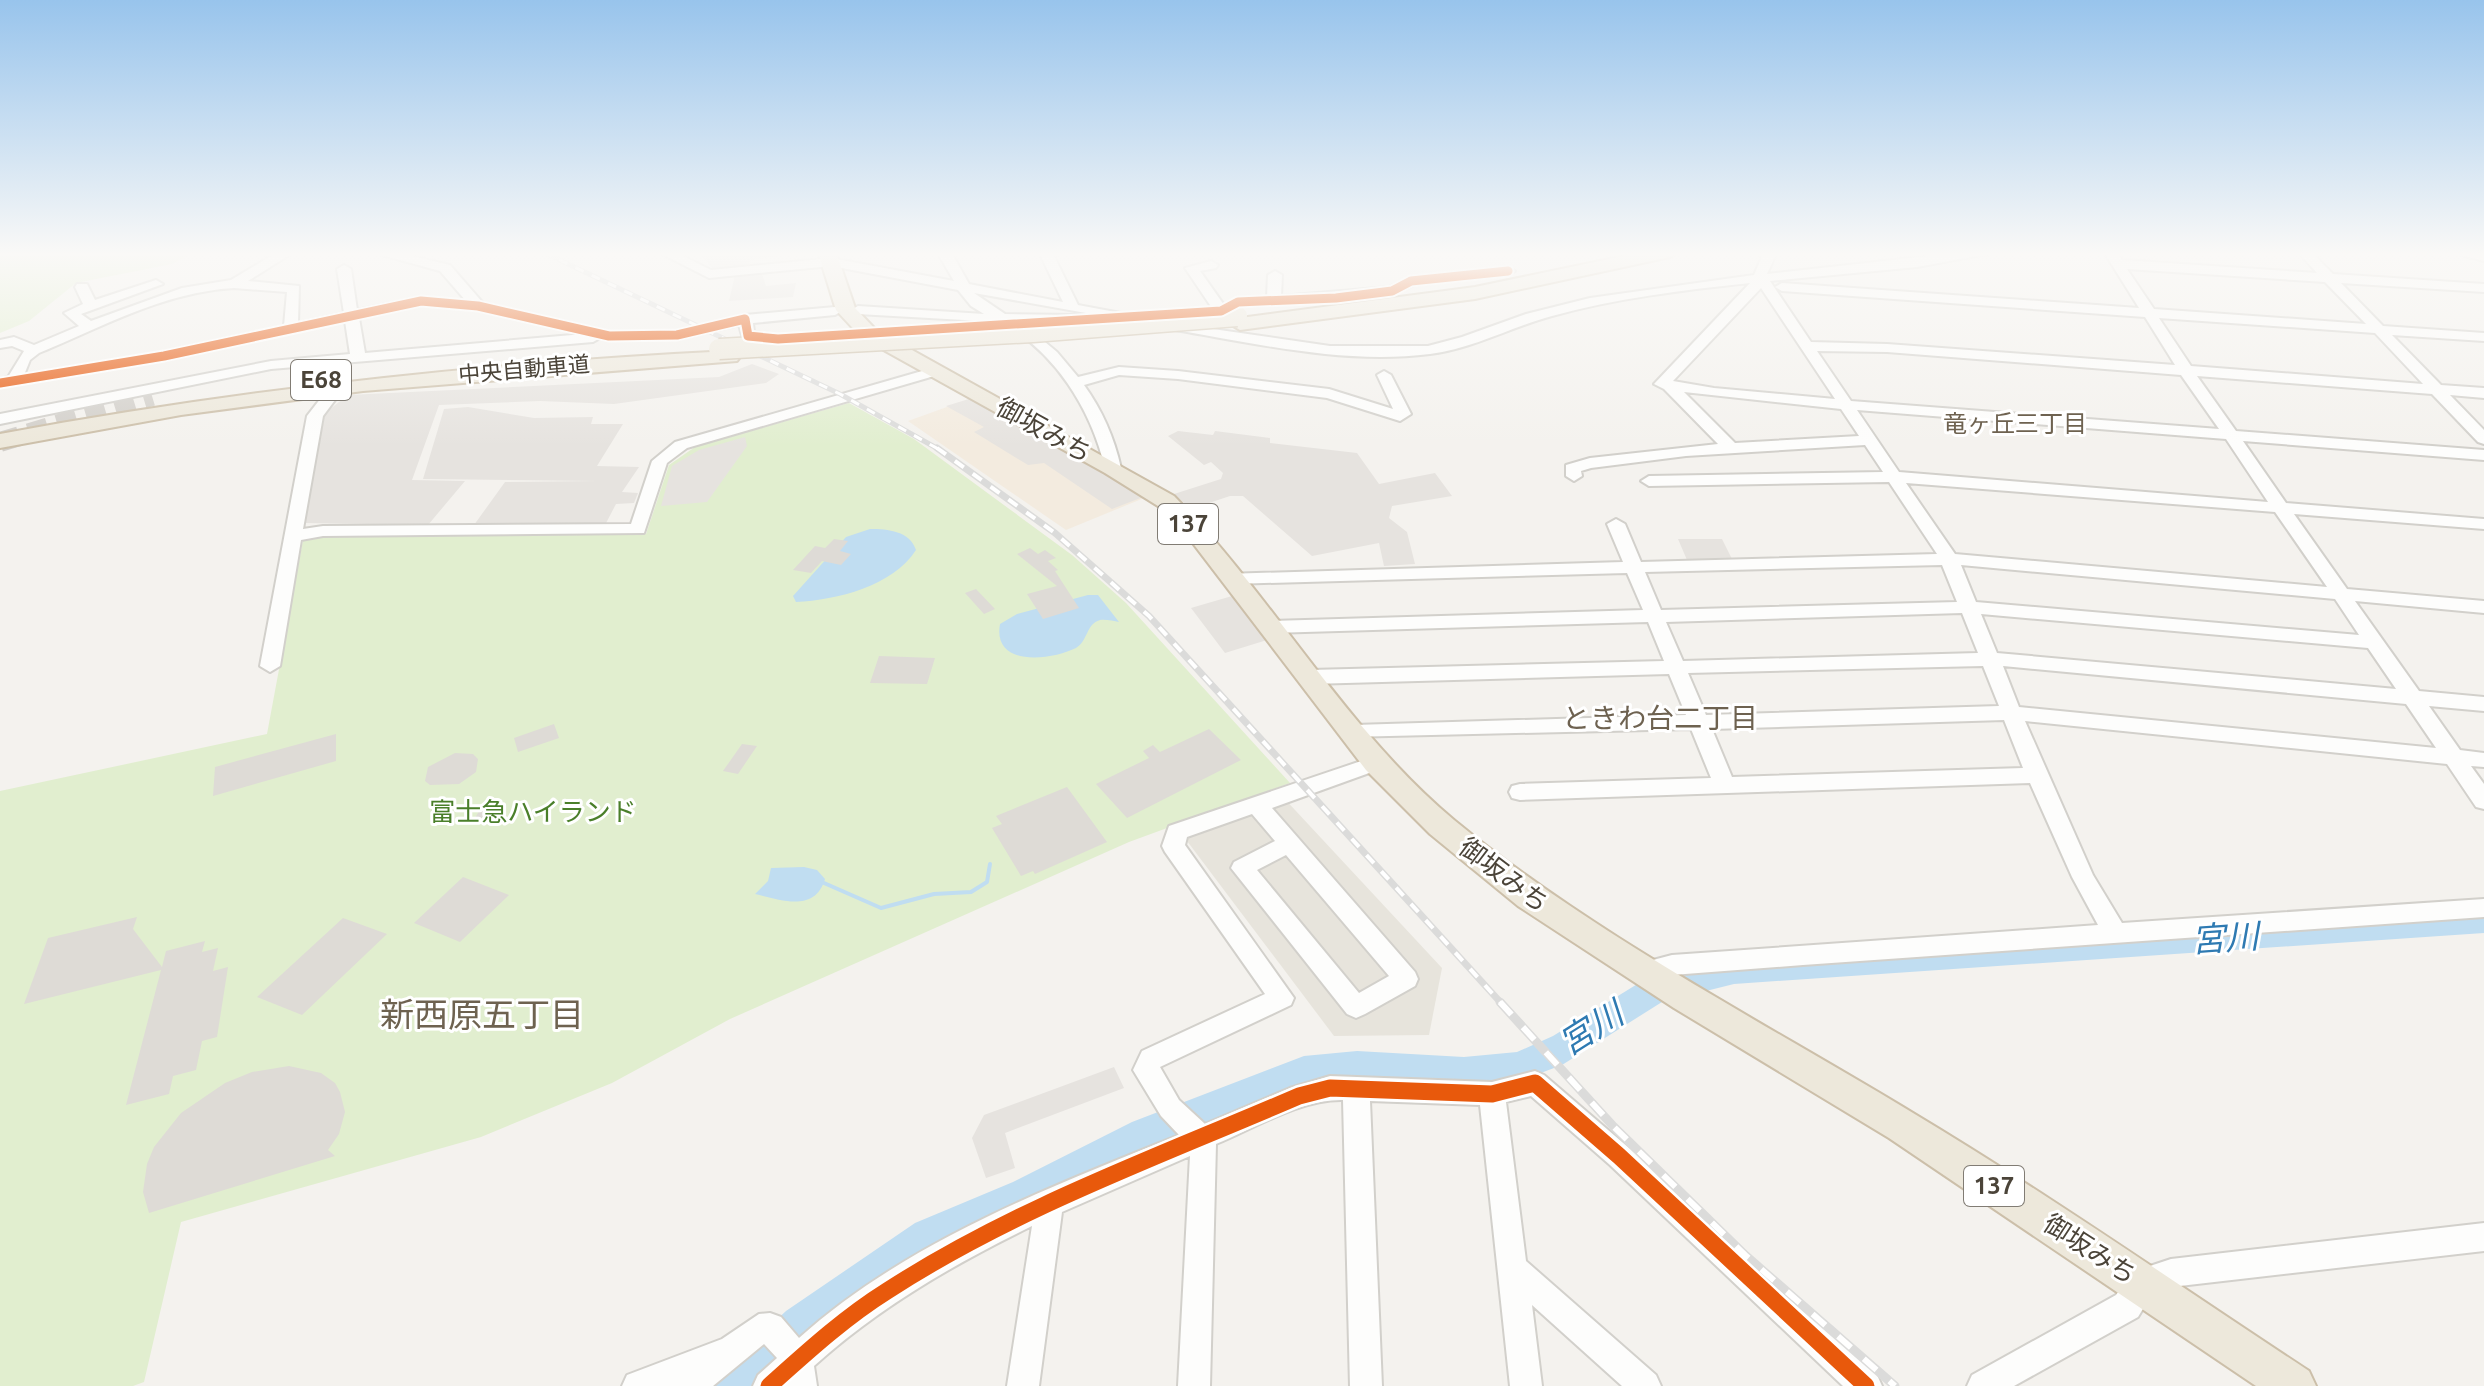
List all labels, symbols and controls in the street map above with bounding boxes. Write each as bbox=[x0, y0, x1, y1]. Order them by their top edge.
street label: 中央自動車道 bbox=[457, 350, 591, 387]
road number: E68 bbox=[291, 360, 351, 400]
street label: 御坂みち bbox=[992, 392, 1097, 467]
district label: 竜ヶ丘三丁目 bbox=[1943, 410, 2087, 437]
road number: 137 bbox=[1158, 504, 1218, 544]
district label: ときわ台二丁目 bbox=[1562, 702, 1758, 733]
park label: 富士急ハイランド bbox=[429, 797, 637, 826]
street label: 御坂みち bbox=[1454, 832, 1555, 917]
water label: 宮川 bbox=[2190, 915, 2263, 958]
water label: 宮川 bbox=[1552, 991, 1632, 1061]
district label: 新西原五丁目 bbox=[380, 995, 584, 1033]
road number: 137 bbox=[1964, 1166, 2024, 1206]
street label: 御坂みち bbox=[2039, 1208, 2142, 1289]

